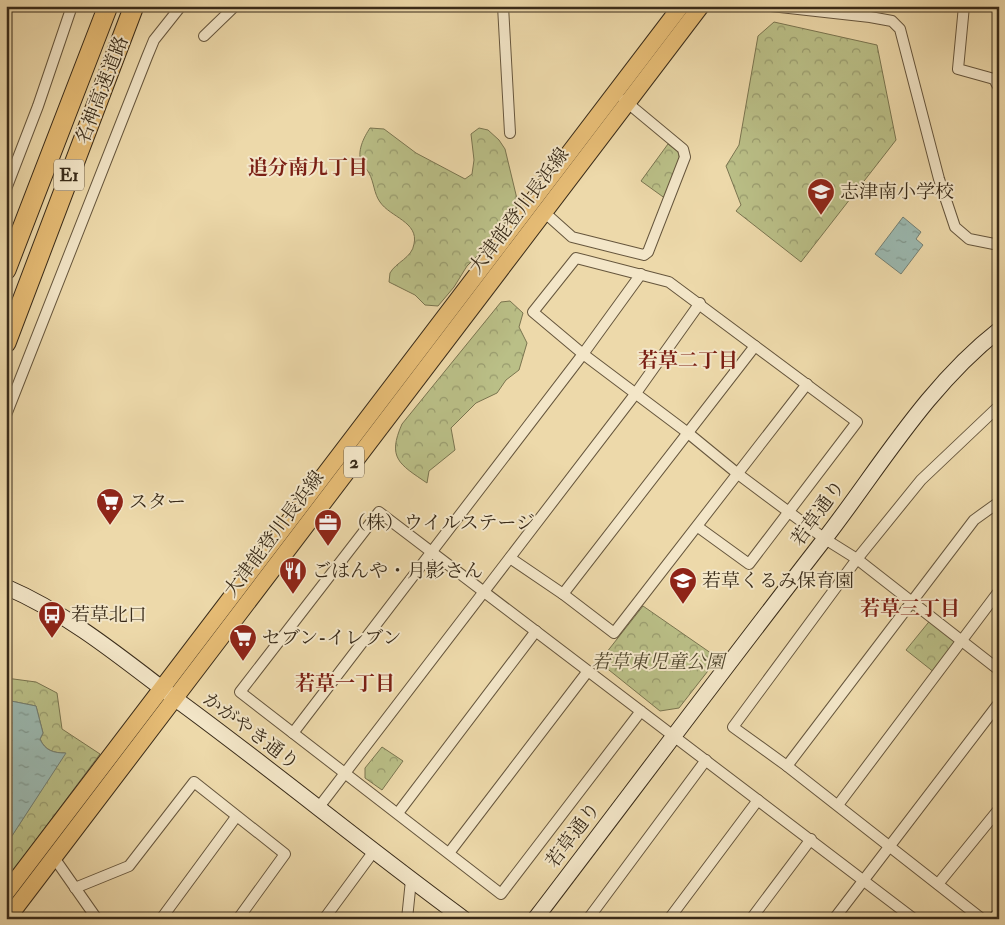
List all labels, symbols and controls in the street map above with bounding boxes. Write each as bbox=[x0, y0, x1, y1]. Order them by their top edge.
street label: 名神高速道路 bbox=[70, 32, 134, 148]
street label: 大津能登川長浜線 bbox=[464, 143, 574, 279]
district label: 追分南九丁目 bbox=[248, 155, 368, 180]
road number: E1 bbox=[54, 160, 84, 190]
school or university icon: 志津南小学校 bbox=[806, 177, 836, 216]
place label: 志津南小学校 bbox=[840, 180, 954, 204]
district label: 若草二丁目 bbox=[638, 348, 738, 373]
road number: 2 bbox=[344, 447, 364, 478]
street label: 大津能登川長浜線 bbox=[219, 466, 329, 602]
street label: 若草通り bbox=[786, 475, 850, 551]
supermarket icon: スター bbox=[95, 487, 125, 526]
place label: スター bbox=[129, 490, 186, 514]
office icon: （株）ウイルステージ bbox=[313, 508, 343, 547]
place label: （株）ウイルステージ bbox=[347, 511, 535, 535]
restaurant icon: ごはんや・月影さん bbox=[278, 556, 308, 595]
place label: ごはんや・月影さん bbox=[312, 559, 483, 583]
school or university icon: 若草くるみ保育園 bbox=[668, 566, 698, 605]
place label: 若草くるみ保育園 bbox=[702, 569, 854, 593]
district label: 若草三丁目 bbox=[860, 596, 960, 621]
bus stop icon: 若草北口 bbox=[37, 600, 67, 639]
place label: 若草北口 bbox=[71, 603, 147, 627]
supermarket icon: セブン-イレブン bbox=[228, 623, 258, 662]
place label: セブン-イレブン bbox=[262, 626, 402, 650]
park label: 若草東児童公園 bbox=[591, 650, 727, 674]
district label: 若草一丁目 bbox=[295, 671, 395, 696]
street label: かがやき通り bbox=[198, 687, 304, 775]
street label: 若草通り bbox=[541, 797, 605, 873]

